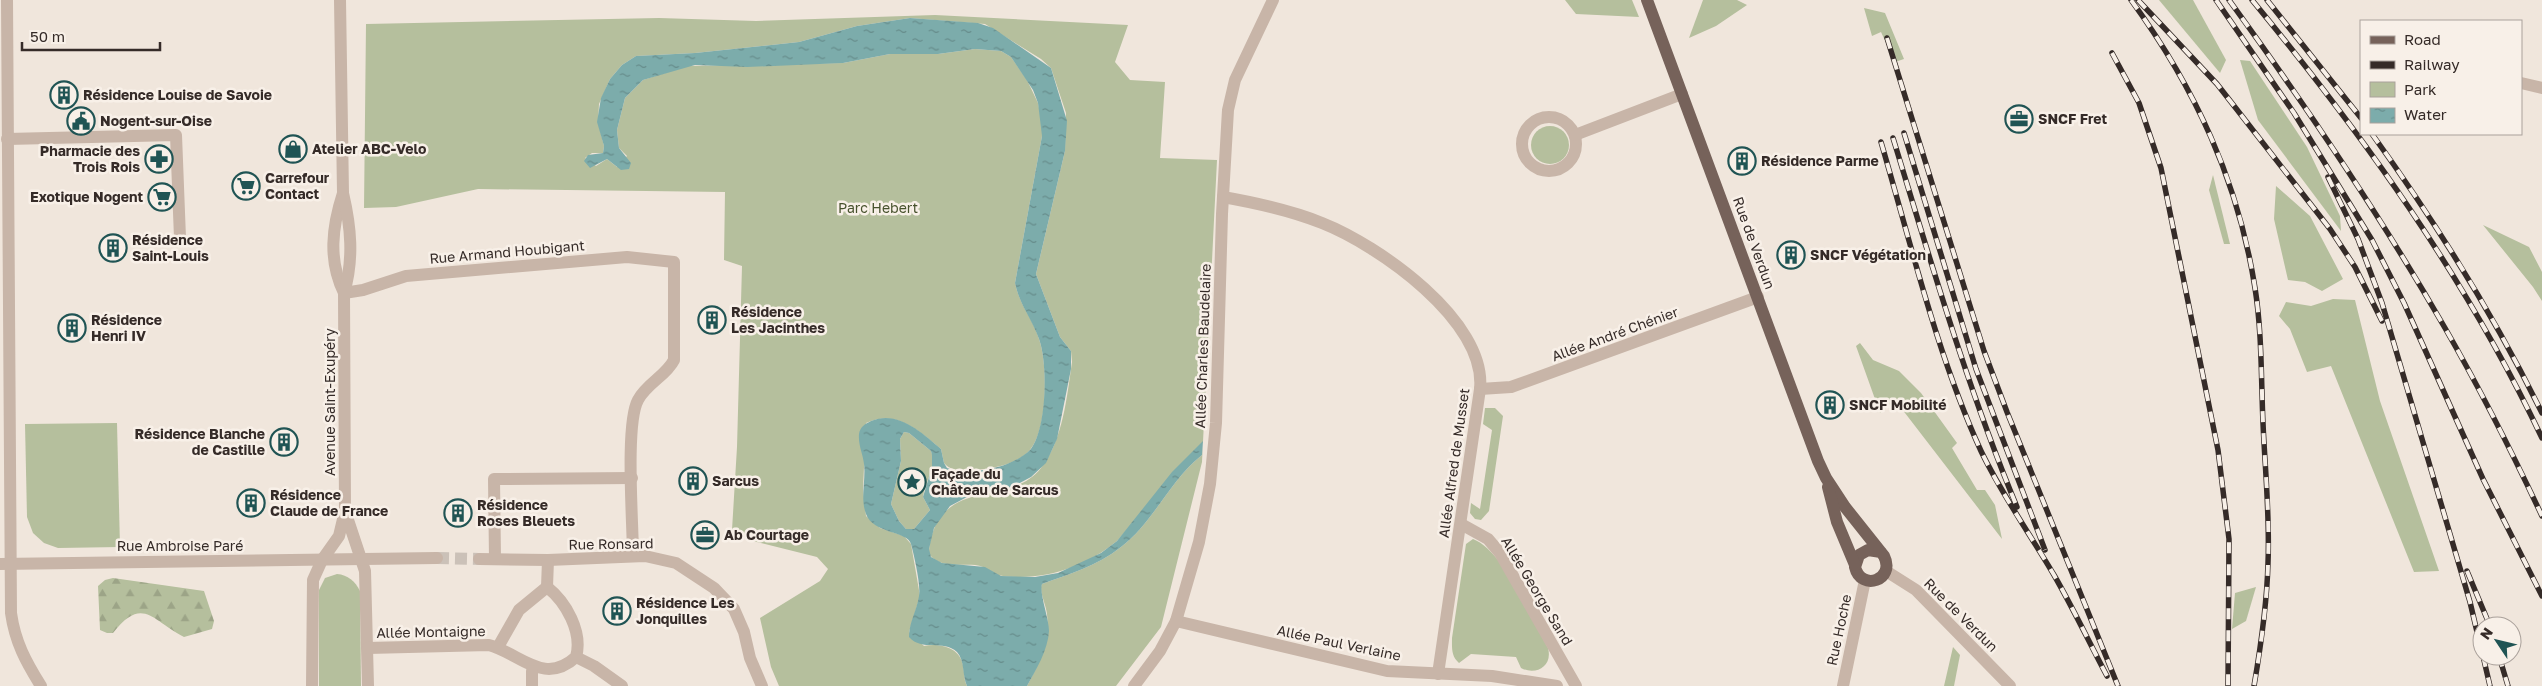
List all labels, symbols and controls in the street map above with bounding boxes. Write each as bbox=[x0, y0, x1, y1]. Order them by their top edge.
scale bar bbox=[22, 20, 160, 52]
legend bbox=[2360, 20, 2522, 135]
text: 50 m bbox=[30, 27, 65, 45]
text: Road bbox=[2404, 30, 2441, 48]
text: Railway bbox=[2404, 55, 2460, 73]
building icon: Résidence Louise de Savoie bbox=[49, 80, 79, 110]
text: Park bbox=[2404, 80, 2437, 98]
place label: Résidence Louise de Savoie bbox=[83, 86, 272, 103]
office icon: SNCF Fret bbox=[2004, 104, 2034, 134]
text: Water bbox=[2404, 105, 2447, 123]
public building icon: Nogent-sur-Oise bbox=[66, 106, 96, 136]
place label: SNCF Fret bbox=[2038, 110, 2108, 127]
place label: Nogent-sur-Oise bbox=[100, 112, 212, 129]
shop icon: Atelier ABC-Velo bbox=[278, 134, 308, 164]
place label: Atelier ABC-Velo bbox=[312, 140, 427, 157]
place label: Pharmacie des Trois Rois bbox=[40, 142, 140, 175]
pharmacy icon: Pharmacie des Trois Rois bbox=[144, 144, 174, 174]
building icon: Résidence Parme bbox=[1727, 146, 1757, 176]
place label: Résidence Parme bbox=[1761, 152, 1879, 169]
place label: Carrefour Contact bbox=[265, 169, 330, 202]
supermarket icon: Carrefour Contact bbox=[231, 171, 261, 201]
supermarket icon: Exotique Nogent bbox=[147, 182, 177, 212]
place label: Exotique Nogent bbox=[30, 188, 143, 205]
street label: Rue de Verdun bbox=[1730, 194, 1779, 291]
park label: Parc Hebert bbox=[838, 199, 918, 216]
place label: Résidence Saint-Louis bbox=[132, 231, 209, 264]
building icon: Résidence Saint-Louis bbox=[98, 233, 128, 263]
street label: Rue Armand Houbigant bbox=[429, 236, 585, 267]
building icon: SNCF Végétation bbox=[1776, 240, 1806, 270]
place label: SNCF Végétation bbox=[1810, 246, 1926, 263]
street label: Allée Charles Baudelaire bbox=[1191, 263, 1214, 429]
place label: Résidence Les Jacinthes bbox=[731, 303, 825, 336]
street label: Allée André Chénier bbox=[1549, 303, 1681, 364]
building icon: Résidence Les Jacinthes bbox=[697, 305, 727, 335]
place label: Résidence Henri IV bbox=[91, 311, 162, 344]
building icon: Résidence Henri IV bbox=[57, 313, 87, 343]
street label: Avenue Saint-Exupéry bbox=[321, 328, 338, 476]
street label: Allée Alfred de Musset bbox=[1435, 387, 1472, 539]
building icon: SNCF Mobilité bbox=[1815, 390, 1845, 420]
place label: SNCF Mobilité bbox=[1849, 396, 1946, 413]
place label: Résidence Blanche de Castille bbox=[134, 425, 265, 458]
building icon: Résidence Blanche de Castille bbox=[269, 427, 299, 457]
place label: Façade du Château de Sarcus bbox=[931, 465, 1059, 498]
building icon: Sarcus bbox=[678, 466, 708, 496]
place icon: Façade du Château de Sarcus bbox=[897, 467, 927, 497]
place label: Sarcus bbox=[712, 472, 759, 489]
place label: Résidence Claude de France bbox=[270, 486, 388, 519]
building icon: Résidence Claude de France bbox=[236, 488, 266, 518]
place label: Résidence Roses Bleuets bbox=[477, 496, 575, 529]
building icon: Résidence Roses Bleuets bbox=[443, 498, 473, 528]
office icon: Ab Courtage bbox=[690, 520, 720, 550]
place label: Ab Courtage bbox=[724, 526, 809, 543]
street label: Allée George Sand bbox=[1498, 533, 1577, 648]
street label: Rue Ronsard bbox=[568, 534, 654, 553]
street label: Rue Ambroise Paré bbox=[117, 537, 243, 554]
street label: Rue de Verdun bbox=[1921, 574, 2002, 655]
street label: Rue Hoche bbox=[1823, 593, 1854, 667]
place label: Résidence Les Jonquilles bbox=[636, 594, 735, 627]
building icon: Résidence Les Jonquilles bbox=[602, 596, 632, 626]
north arrow bbox=[2472, 616, 2522, 666]
street label: Allée Paul Verlaine bbox=[1276, 621, 1403, 664]
street label: Allée Montaigne bbox=[376, 622, 486, 641]
text: N bbox=[2476, 624, 2496, 642]

